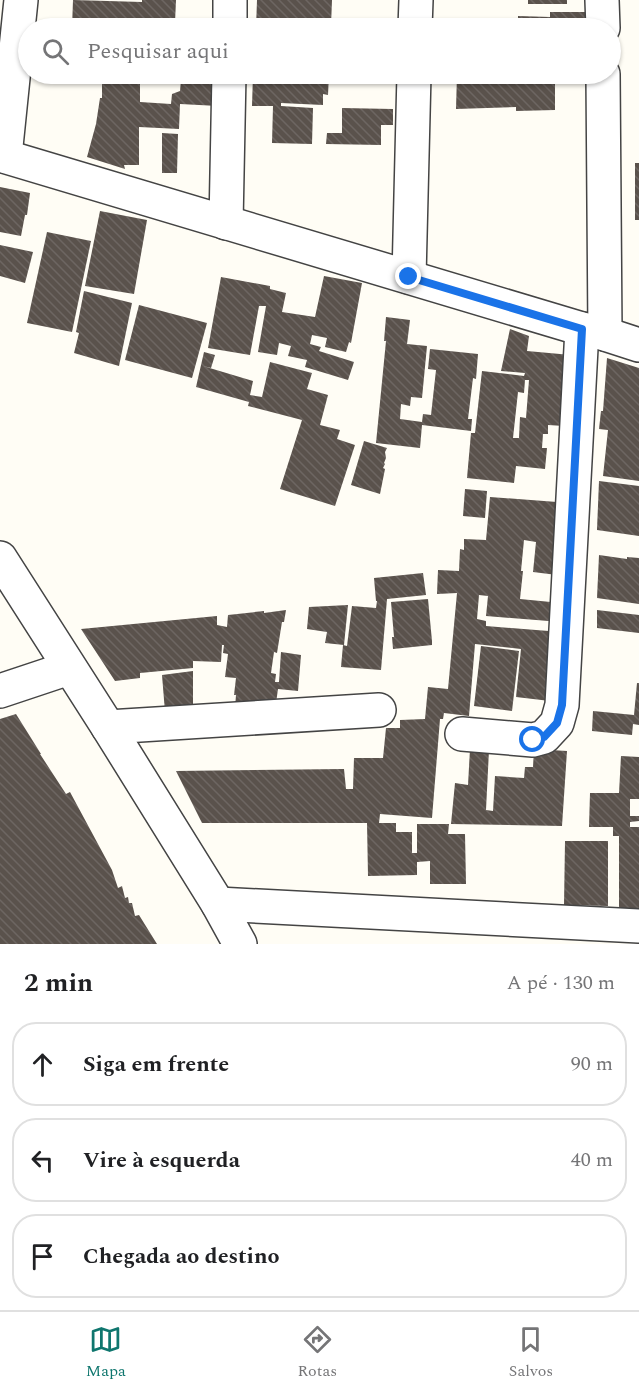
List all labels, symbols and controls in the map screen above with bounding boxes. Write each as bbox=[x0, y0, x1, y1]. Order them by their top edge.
search box bbox=[18, 18, 621, 84]
icon: search bbox=[39, 35, 72, 68]
text: Pesquisar aqui bbox=[87, 35, 229, 68]
route end bbox=[395, 263, 421, 289]
route start bbox=[519, 726, 545, 752]
text: 2 min bbox=[24, 963, 93, 1003]
text: A pé · 130 m bbox=[507, 968, 615, 998]
icon: ahead bbox=[26, 1048, 59, 1081]
text: Siga em frente bbox=[83, 1048, 229, 1081]
text: 90 m bbox=[571, 1049, 613, 1079]
icon: left bbox=[26, 1144, 59, 1177]
text: Vire à esquerda bbox=[83, 1144, 240, 1177]
text: 40 m bbox=[571, 1145, 613, 1175]
icon: arrive bbox=[26, 1240, 59, 1273]
text: Chegada ao destino bbox=[83, 1240, 280, 1273]
tab: Mapa bbox=[86, 1323, 126, 1383]
tab: Rotas bbox=[298, 1323, 337, 1383]
tab: Salvos bbox=[509, 1323, 553, 1383]

